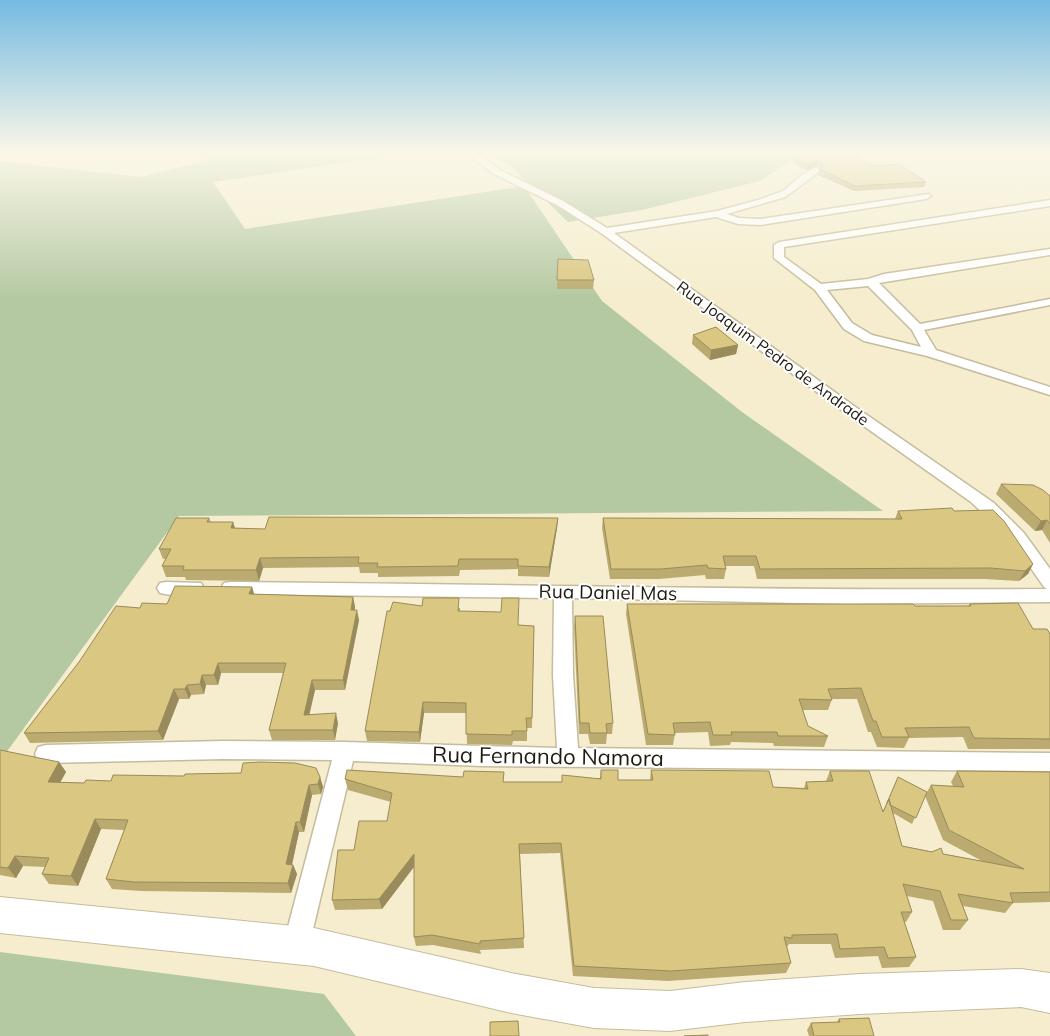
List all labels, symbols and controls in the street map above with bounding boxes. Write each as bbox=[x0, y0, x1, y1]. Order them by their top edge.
street label: Rua Joaquim Pedro de Andrade bbox=[673, 276, 873, 430]
street label: Rua Daniel Mas bbox=[538, 579, 678, 605]
street label: Rua Fernando Namora bbox=[432, 740, 664, 772]

